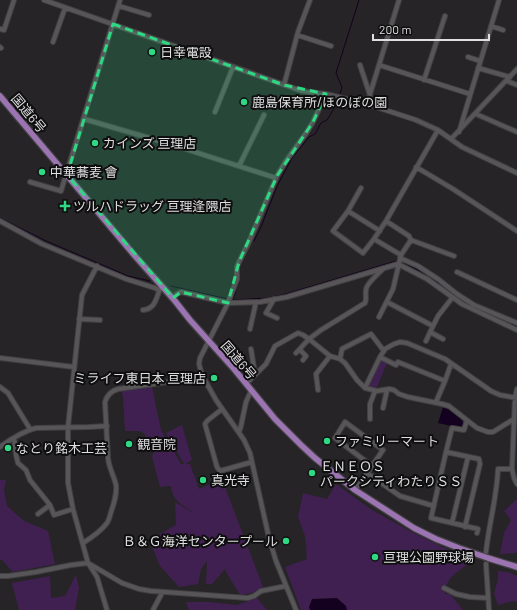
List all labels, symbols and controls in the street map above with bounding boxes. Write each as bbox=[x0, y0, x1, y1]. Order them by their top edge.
scale bar bbox=[373, 16, 489, 42]
text: 200 m bbox=[379, 22, 411, 36]
place label: 日幸電設 bbox=[160, 44, 212, 60]
marker: 日幸電設 bbox=[147, 47, 157, 57]
street label: 国道6号 bbox=[8, 90, 50, 136]
place label: 鹿島保育所/ほのぼの園 bbox=[252, 94, 387, 110]
marker: 鹿島保育所/ほのぼの園 bbox=[239, 97, 249, 107]
place label: カインズ 亘理店 bbox=[103, 135, 196, 151]
marker: カインズ 亘理店 bbox=[90, 138, 100, 148]
place label: 中華蕎麦 會 bbox=[50, 164, 118, 180]
marker: 中華蕎麦 會 bbox=[37, 167, 47, 177]
place label: ツルハドラッグ 亘理逢隈店 bbox=[73, 198, 232, 214]
marker: ツルハドラッグ 亘理逢隈店 bbox=[60, 201, 70, 211]
street label: 国道6号 bbox=[218, 338, 260, 382]
place label: ミライフ東日本 亘理店 bbox=[73, 370, 206, 386]
marker: ミライフ東日本 亘理店 bbox=[209, 373, 219, 383]
place label: ファミリーマート bbox=[335, 433, 439, 449]
place label: 観音院 bbox=[137, 436, 176, 452]
marker: ファミリーマート bbox=[322, 436, 332, 446]
marker: 観音院 bbox=[124, 439, 134, 449]
place label: なとり銘木工芸 bbox=[16, 440, 107, 456]
marker: なとり銘木工芸 bbox=[3, 443, 13, 453]
place label: ＥＮＥＯＳ パークシティわたりＳＳ bbox=[320, 458, 462, 489]
marker: ＥＮＥＯＳ パークシティわたりＳＳ bbox=[307, 468, 317, 478]
place label: 真光寺 bbox=[211, 472, 250, 488]
marker: 真光寺 bbox=[198, 475, 208, 485]
place label: Ｂ＆Ｇ海洋センタープール bbox=[123, 533, 278, 549]
marker: Ｂ＆Ｇ海洋センタープール bbox=[281, 536, 291, 546]
place label: 亘理公園野球場 bbox=[383, 549, 474, 565]
marker: 亘理公園野球場 bbox=[370, 552, 380, 562]

